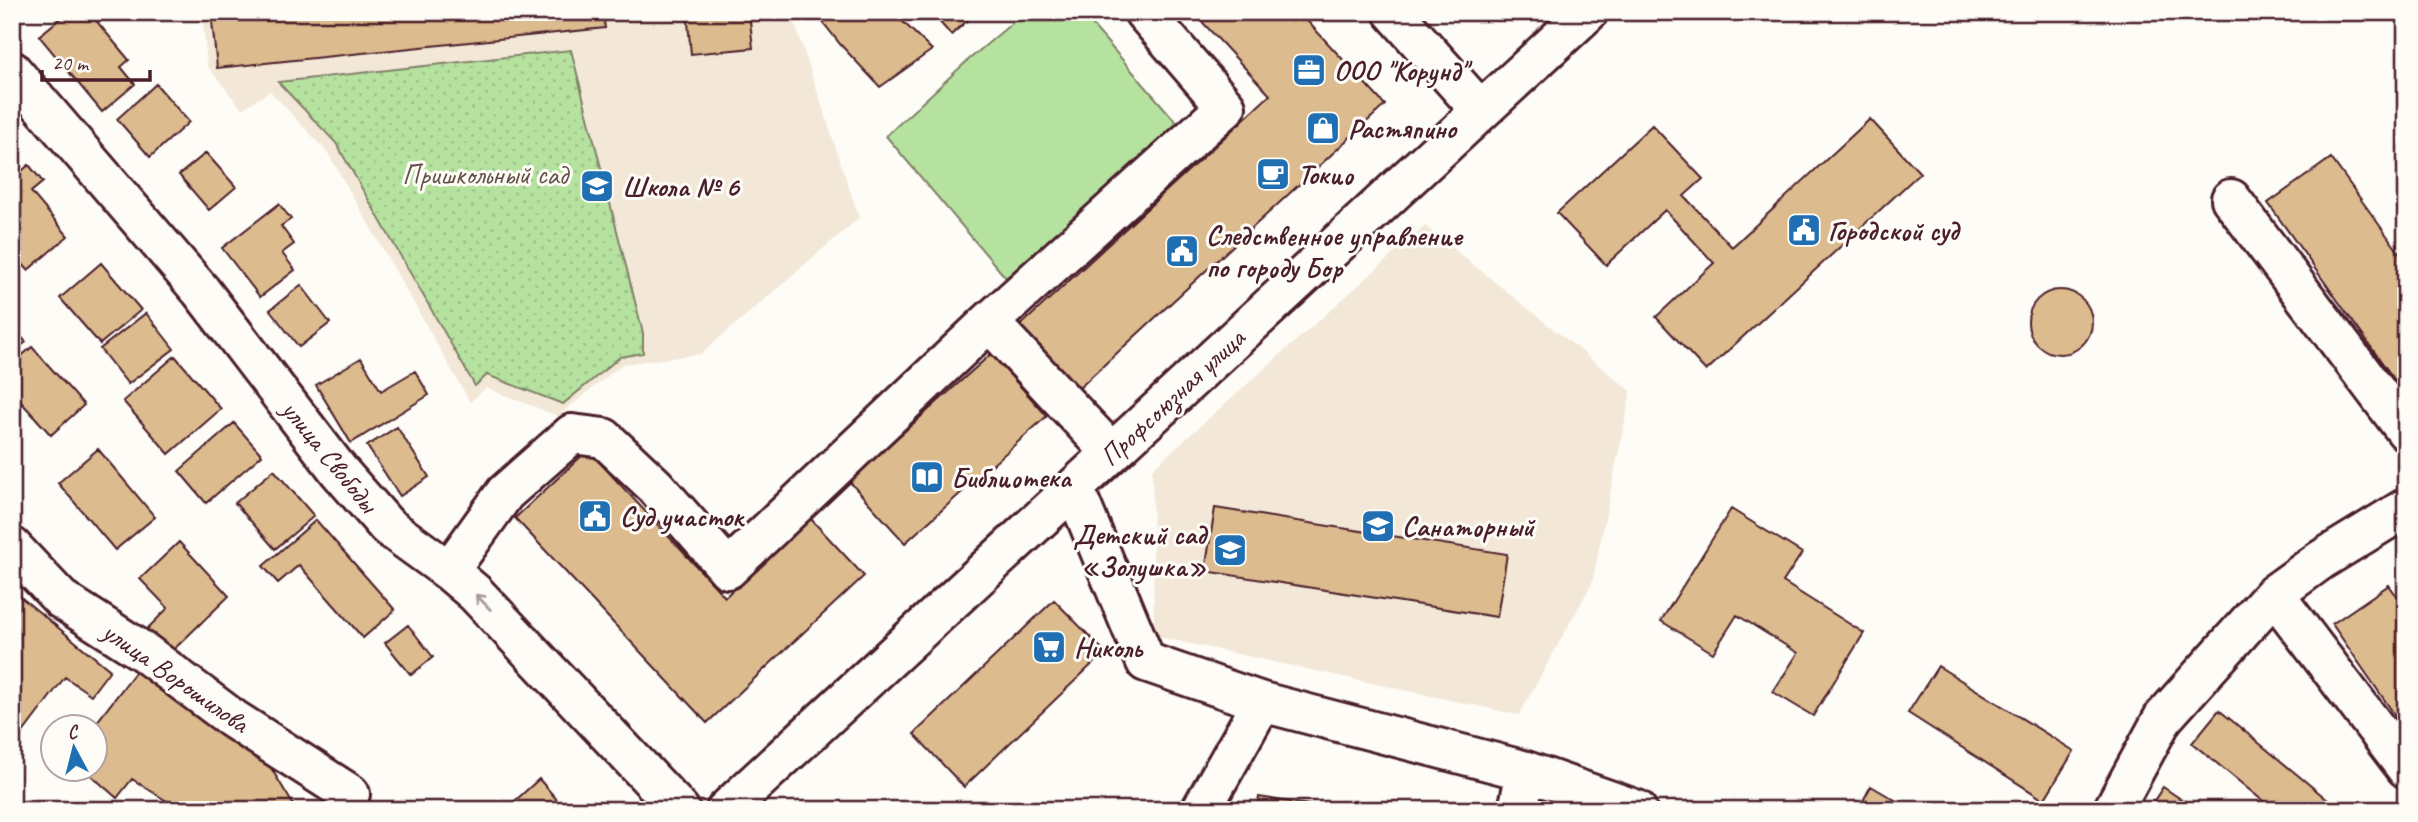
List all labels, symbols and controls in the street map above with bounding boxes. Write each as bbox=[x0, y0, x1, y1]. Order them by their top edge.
scale bar bbox=[42, 38, 150, 82]
text: 20 m bbox=[52, 50, 90, 76]
office icon: ООО "Корунд" bbox=[1290, 51, 1328, 89]
place label: ООО "Корунд" bbox=[1334, 53, 1473, 89]
shop icon: Растяпино bbox=[1304, 109, 1342, 147]
place label: Растяпино bbox=[1348, 111, 1458, 146]
cafe icon: Токио bbox=[1254, 155, 1292, 193]
park label: Пришкольный сад bbox=[402, 157, 571, 192]
place label: Токио bbox=[1298, 157, 1355, 192]
school or university icon: Школа № 6 bbox=[578, 167, 616, 205]
place label: Школа № 6 bbox=[622, 169, 740, 204]
public building icon: Городской суд bbox=[1785, 211, 1823, 249]
place label: Городской суд bbox=[1828, 213, 1961, 248]
place label: Следственное управление по городу Бор bbox=[1206, 218, 1465, 285]
public building icon: Следственное управление по городу Бор bbox=[1163, 232, 1201, 270]
street label: Профсоюзная улица bbox=[1092, 320, 1254, 474]
street label: улица Свободы bbox=[273, 391, 387, 521]
library icon: Библиотека bbox=[908, 458, 946, 496]
place label: Библиотека bbox=[951, 460, 1072, 495]
public building icon: Суд участок bbox=[576, 497, 614, 535]
place label: Суд участок bbox=[620, 499, 745, 535]
school or university icon: Санаторный bbox=[1359, 507, 1397, 545]
place label: Санаторный bbox=[1402, 509, 1536, 544]
place label: Детский сад «Золушка» bbox=[1073, 517, 1209, 585]
school or university icon: Детский сад «Золушка» bbox=[1211, 531, 1249, 569]
one-way arrow bbox=[475, 594, 492, 611]
street label: улица Ворошилова bbox=[94, 613, 257, 741]
supermarket icon: Николь bbox=[1030, 628, 1068, 666]
place label: Николь bbox=[1074, 630, 1144, 665]
north arrow bbox=[38, 714, 108, 784]
text: С bbox=[66, 719, 81, 745]

